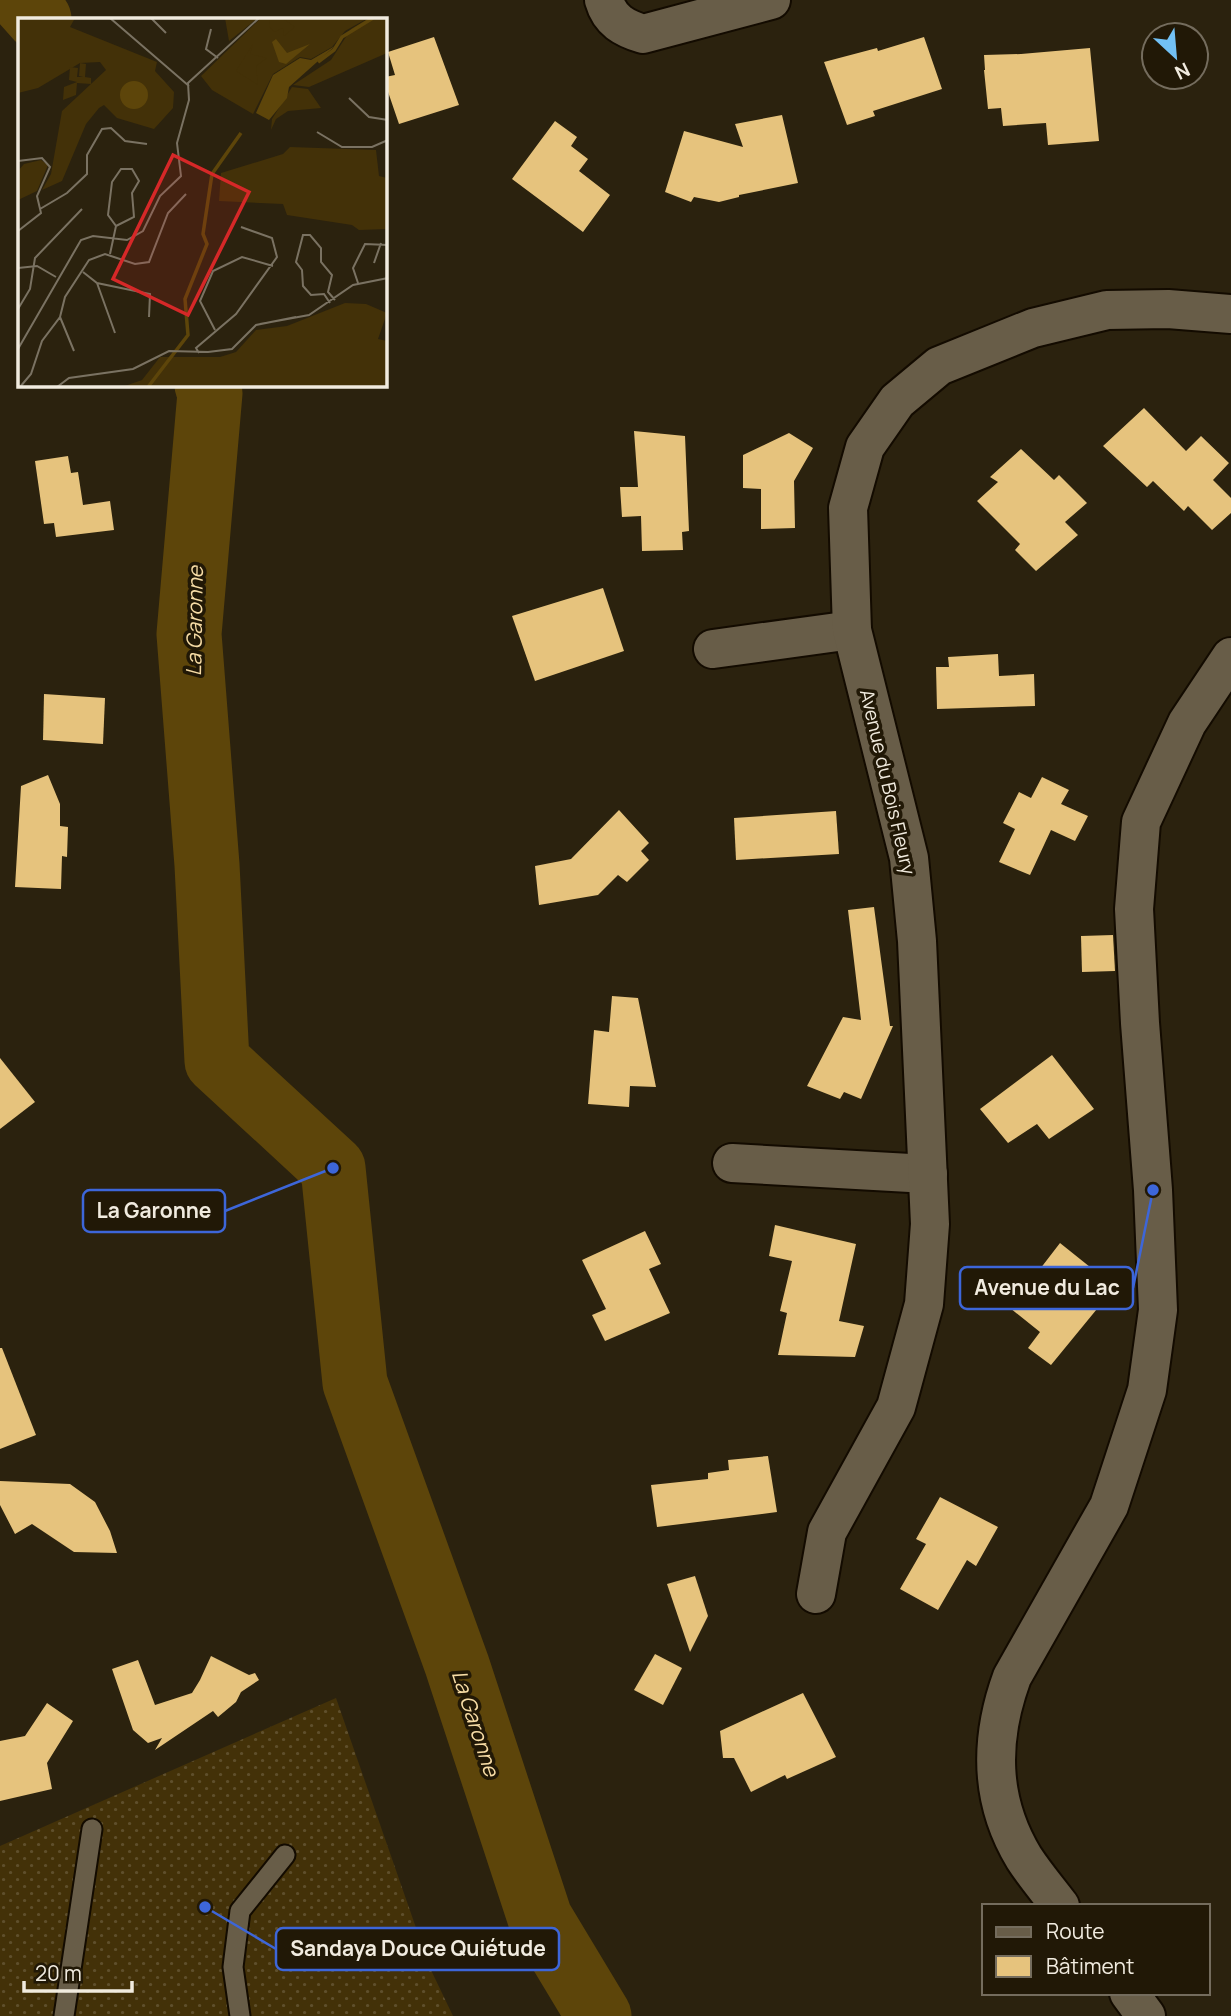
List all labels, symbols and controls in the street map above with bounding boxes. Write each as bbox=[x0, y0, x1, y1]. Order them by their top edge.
inset map bbox=[18, 18, 387, 387]
north arrow bbox=[1140, 21, 1210, 91]
text: N bbox=[1171, 57, 1194, 86]
water label: La Garonne bbox=[179, 564, 209, 676]
street label: Avenue du Bois Fleury bbox=[854, 687, 922, 877]
callout: La Garonne bbox=[83, 1190, 225, 1232]
text: La Garonne bbox=[97, 1196, 211, 1224]
callout: Avenue du Lac bbox=[960, 1267, 1133, 1309]
text: Avenue du Lac bbox=[974, 1273, 1120, 1301]
water label: La Garonne bbox=[446, 1666, 507, 1781]
legend bbox=[982, 1904, 1210, 1995]
text: Route bbox=[1046, 1917, 1104, 1945]
callout: Sandaya Douce Quiétude bbox=[276, 1928, 559, 1970]
text: Sandaya Douce Quiétude bbox=[290, 1934, 546, 1962]
scale bar bbox=[24, 1950, 133, 1994]
text: Bâtiment bbox=[1046, 1952, 1134, 1980]
text: 20 m bbox=[35, 1959, 82, 1987]

